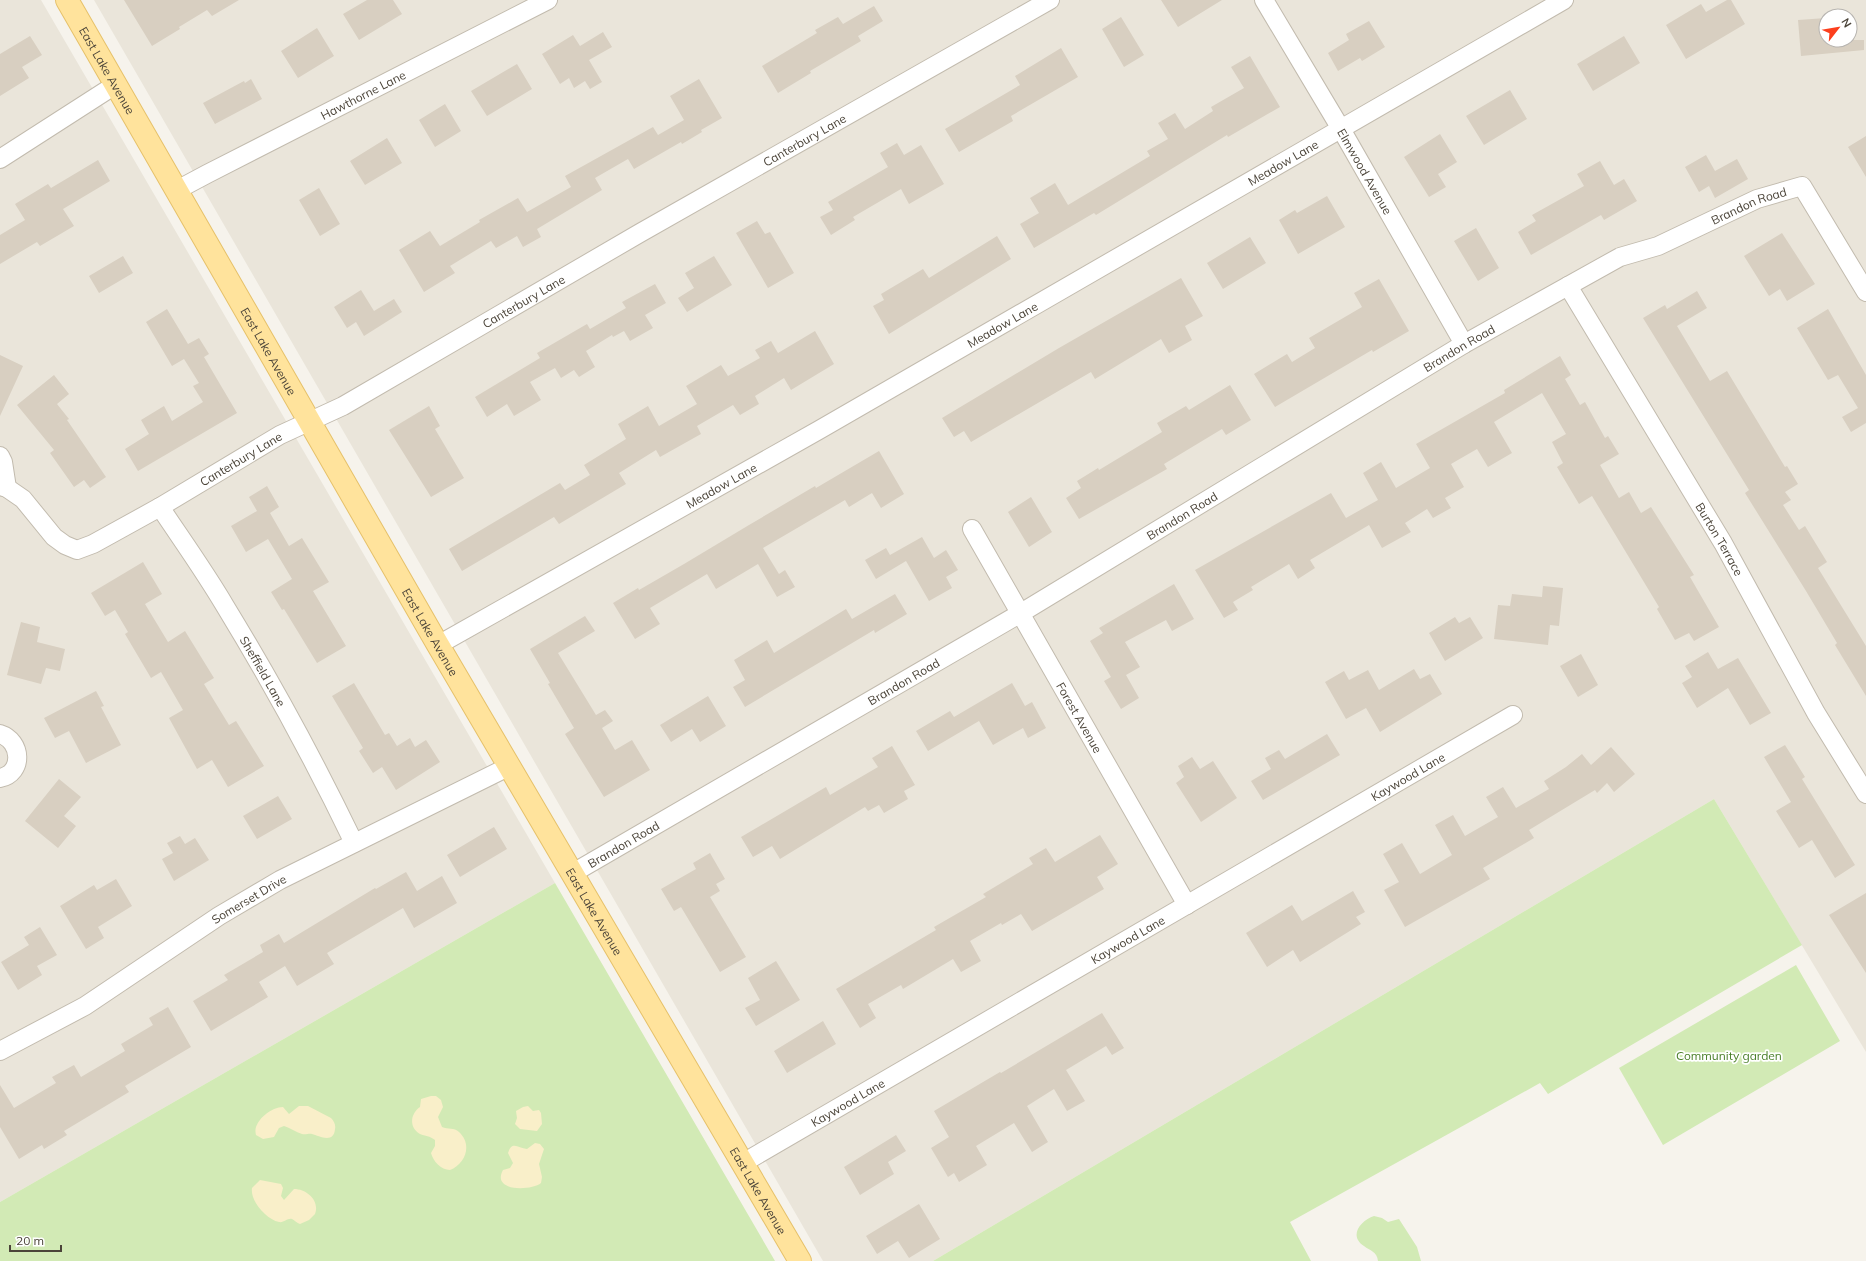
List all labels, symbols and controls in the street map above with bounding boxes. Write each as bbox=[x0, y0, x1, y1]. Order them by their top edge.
north arrow bbox=[1818, 8, 1858, 48]
text: N bbox=[1838, 16, 1855, 30]
street label: East Lake Avenue bbox=[76, 24, 139, 117]
street label: Hawthorne Lane bbox=[318, 67, 408, 122]
street label: Canterbury Lane bbox=[760, 110, 848, 169]
street label: Elmwood Avenue bbox=[1335, 126, 1396, 217]
street label: Meadow Lane bbox=[1245, 136, 1321, 189]
street label: Brandon Road bbox=[1708, 183, 1788, 227]
street label: Canterbury Lane bbox=[479, 271, 567, 331]
street label: Meadow Lane bbox=[964, 298, 1040, 350]
street label: East Lake Avenue bbox=[238, 305, 300, 398]
street label: Brandon Road bbox=[1420, 321, 1497, 375]
street label: Canterbury Lane bbox=[197, 428, 284, 489]
street label: Meadow Lane bbox=[683, 459, 759, 511]
street label: Brandon Road bbox=[1143, 488, 1220, 543]
street label: Burton Terrace bbox=[1693, 500, 1747, 578]
street label: East Lake Avenue bbox=[399, 585, 462, 678]
street label: Sheffield Lane bbox=[237, 633, 289, 709]
street label: Brandon Road bbox=[865, 655, 942, 708]
street label: Forest Avenue bbox=[1054, 679, 1106, 756]
street label: Kaywood Lane bbox=[1368, 749, 1447, 804]
street label: Brandon Road bbox=[585, 817, 662, 871]
street label: East Lake Avenue bbox=[563, 865, 626, 958]
street label: Somerset Drive bbox=[208, 871, 289, 927]
street label: Kaywood Lane bbox=[1088, 912, 1167, 967]
park label: Community garden bbox=[1676, 1048, 1782, 1063]
street label: Kaywood Lane bbox=[808, 1075, 887, 1130]
street label: East Lake Avenue bbox=[727, 1144, 790, 1237]
scale bar bbox=[10, 1227, 61, 1253]
text: 20 m bbox=[16, 1233, 44, 1248]

